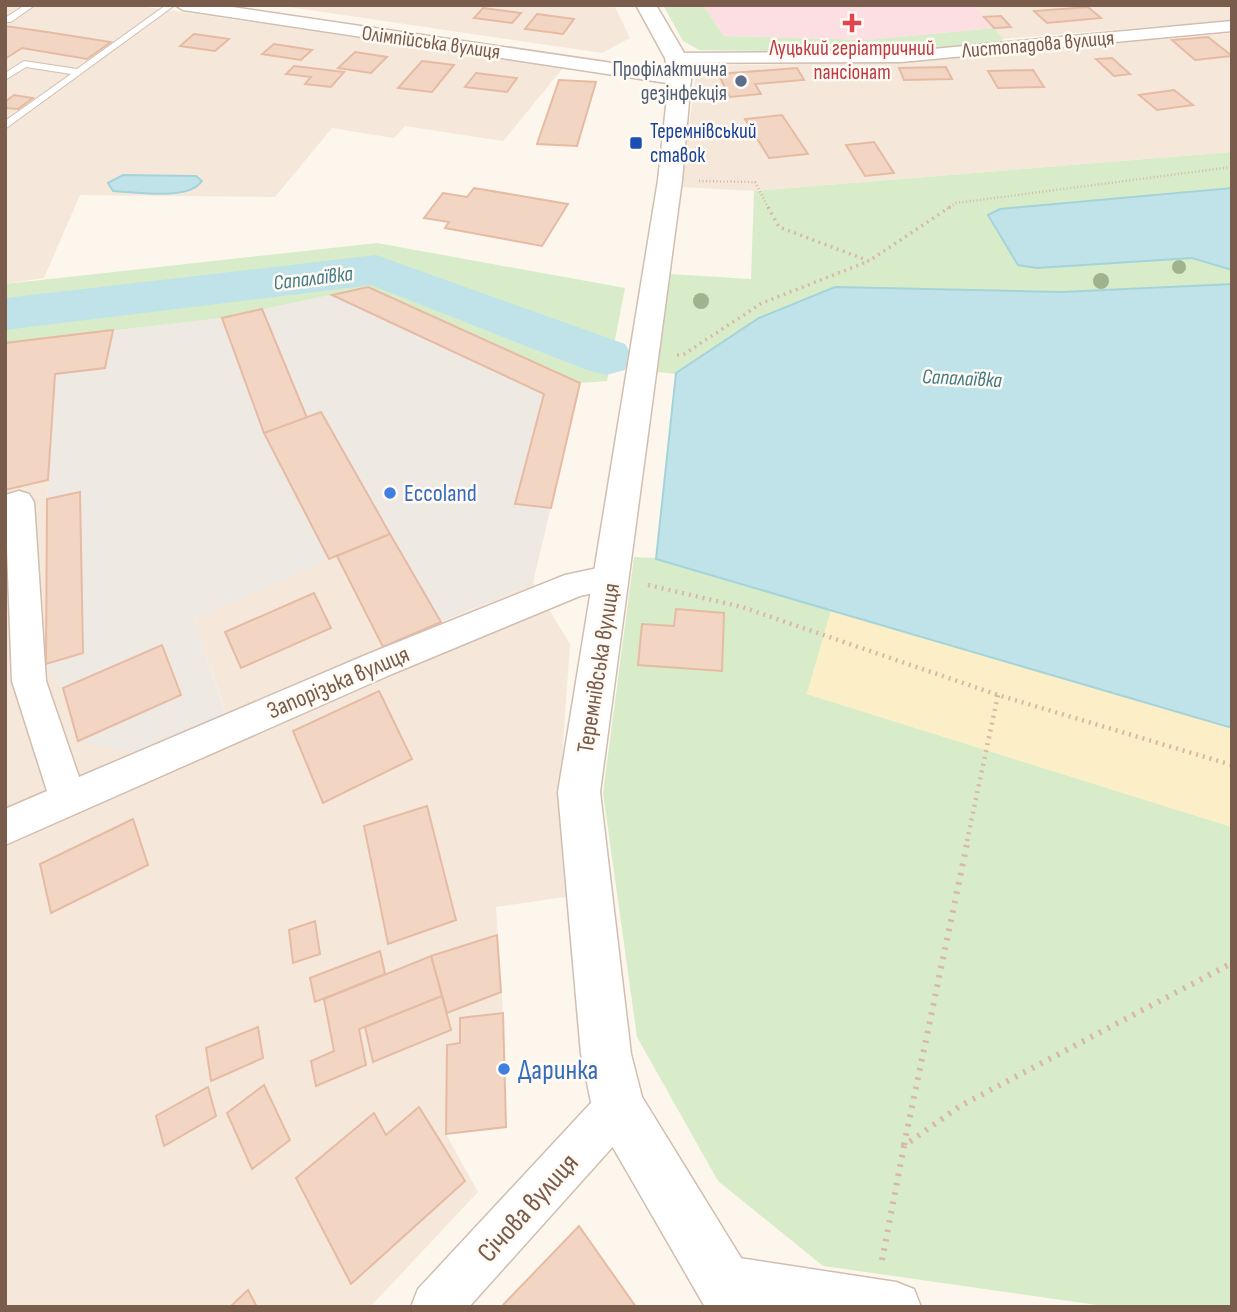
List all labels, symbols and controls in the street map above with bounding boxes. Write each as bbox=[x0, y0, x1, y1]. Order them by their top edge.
marker: Луцький геріатричний пансіонат bbox=[842, 13, 862, 33]
street label: Олімпійська вулиця bbox=[360, 20, 502, 65]
street label: Листопадова вулиця bbox=[960, 25, 1115, 64]
place label: Луцький геріатричний пансіонат bbox=[768, 36, 935, 85]
place label: Профілактична дезінфекція bbox=[612, 57, 727, 106]
marker: Профілактична дезінфекція bbox=[733, 73, 749, 89]
place label: Теремнівський ставок bbox=[650, 119, 757, 168]
marker: Теремнівський ставок bbox=[628, 135, 644, 151]
water label: Сапалаївка bbox=[272, 261, 355, 296]
water label: Сапалаївка bbox=[921, 364, 1003, 393]
place label: Eccoland bbox=[404, 479, 477, 508]
marker: Eccoland bbox=[382, 485, 398, 501]
street label: Теремнівська вулиця bbox=[571, 581, 626, 755]
street label: Запорізька вулиця bbox=[263, 639, 414, 725]
place label: Даринка bbox=[518, 1054, 598, 1087]
marker: Даринка bbox=[496, 1061, 512, 1077]
street label: Січова вулиця bbox=[471, 1147, 586, 1269]

